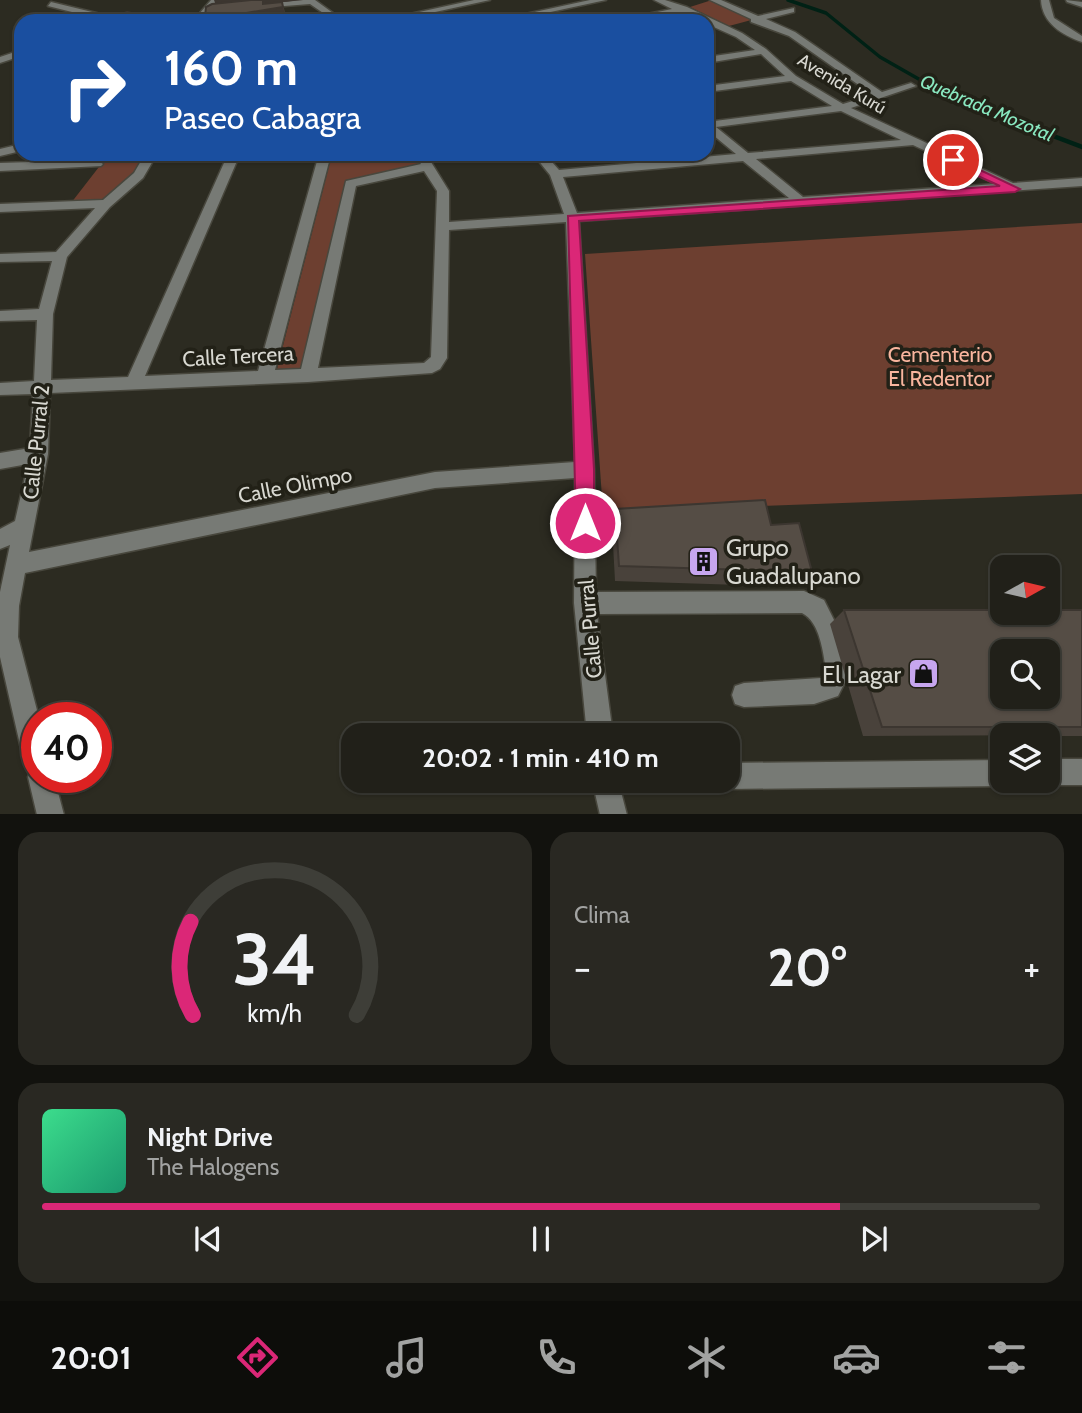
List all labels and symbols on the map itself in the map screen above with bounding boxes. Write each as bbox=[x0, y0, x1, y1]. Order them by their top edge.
street label: Avenida Kurú bbox=[794, 49, 890, 119]
water label: Quebrada Mozotal bbox=[917, 69, 1058, 147]
pin bbox=[923, 130, 983, 190]
street label: Calle Tercera bbox=[182, 341, 294, 371]
park label: Cementerio El Redentor bbox=[888, 342, 992, 391]
street label: Calle Purral 2 bbox=[18, 383, 54, 501]
street label: Calle Olimpo bbox=[236, 462, 354, 508]
position arrow bbox=[548, 486, 622, 560]
place label: Grupo Guadalupano bbox=[726, 533, 861, 590]
building icon: Grupo Guadalupano bbox=[686, 544, 720, 578]
north arrow bbox=[990, 555, 1060, 625]
street label: Calle Purral bbox=[573, 578, 607, 680]
shop icon: El Lagar bbox=[907, 657, 941, 691]
place label: El Lagar bbox=[822, 660, 901, 689]
speed limit sign: 40 bbox=[21, 702, 112, 793]

